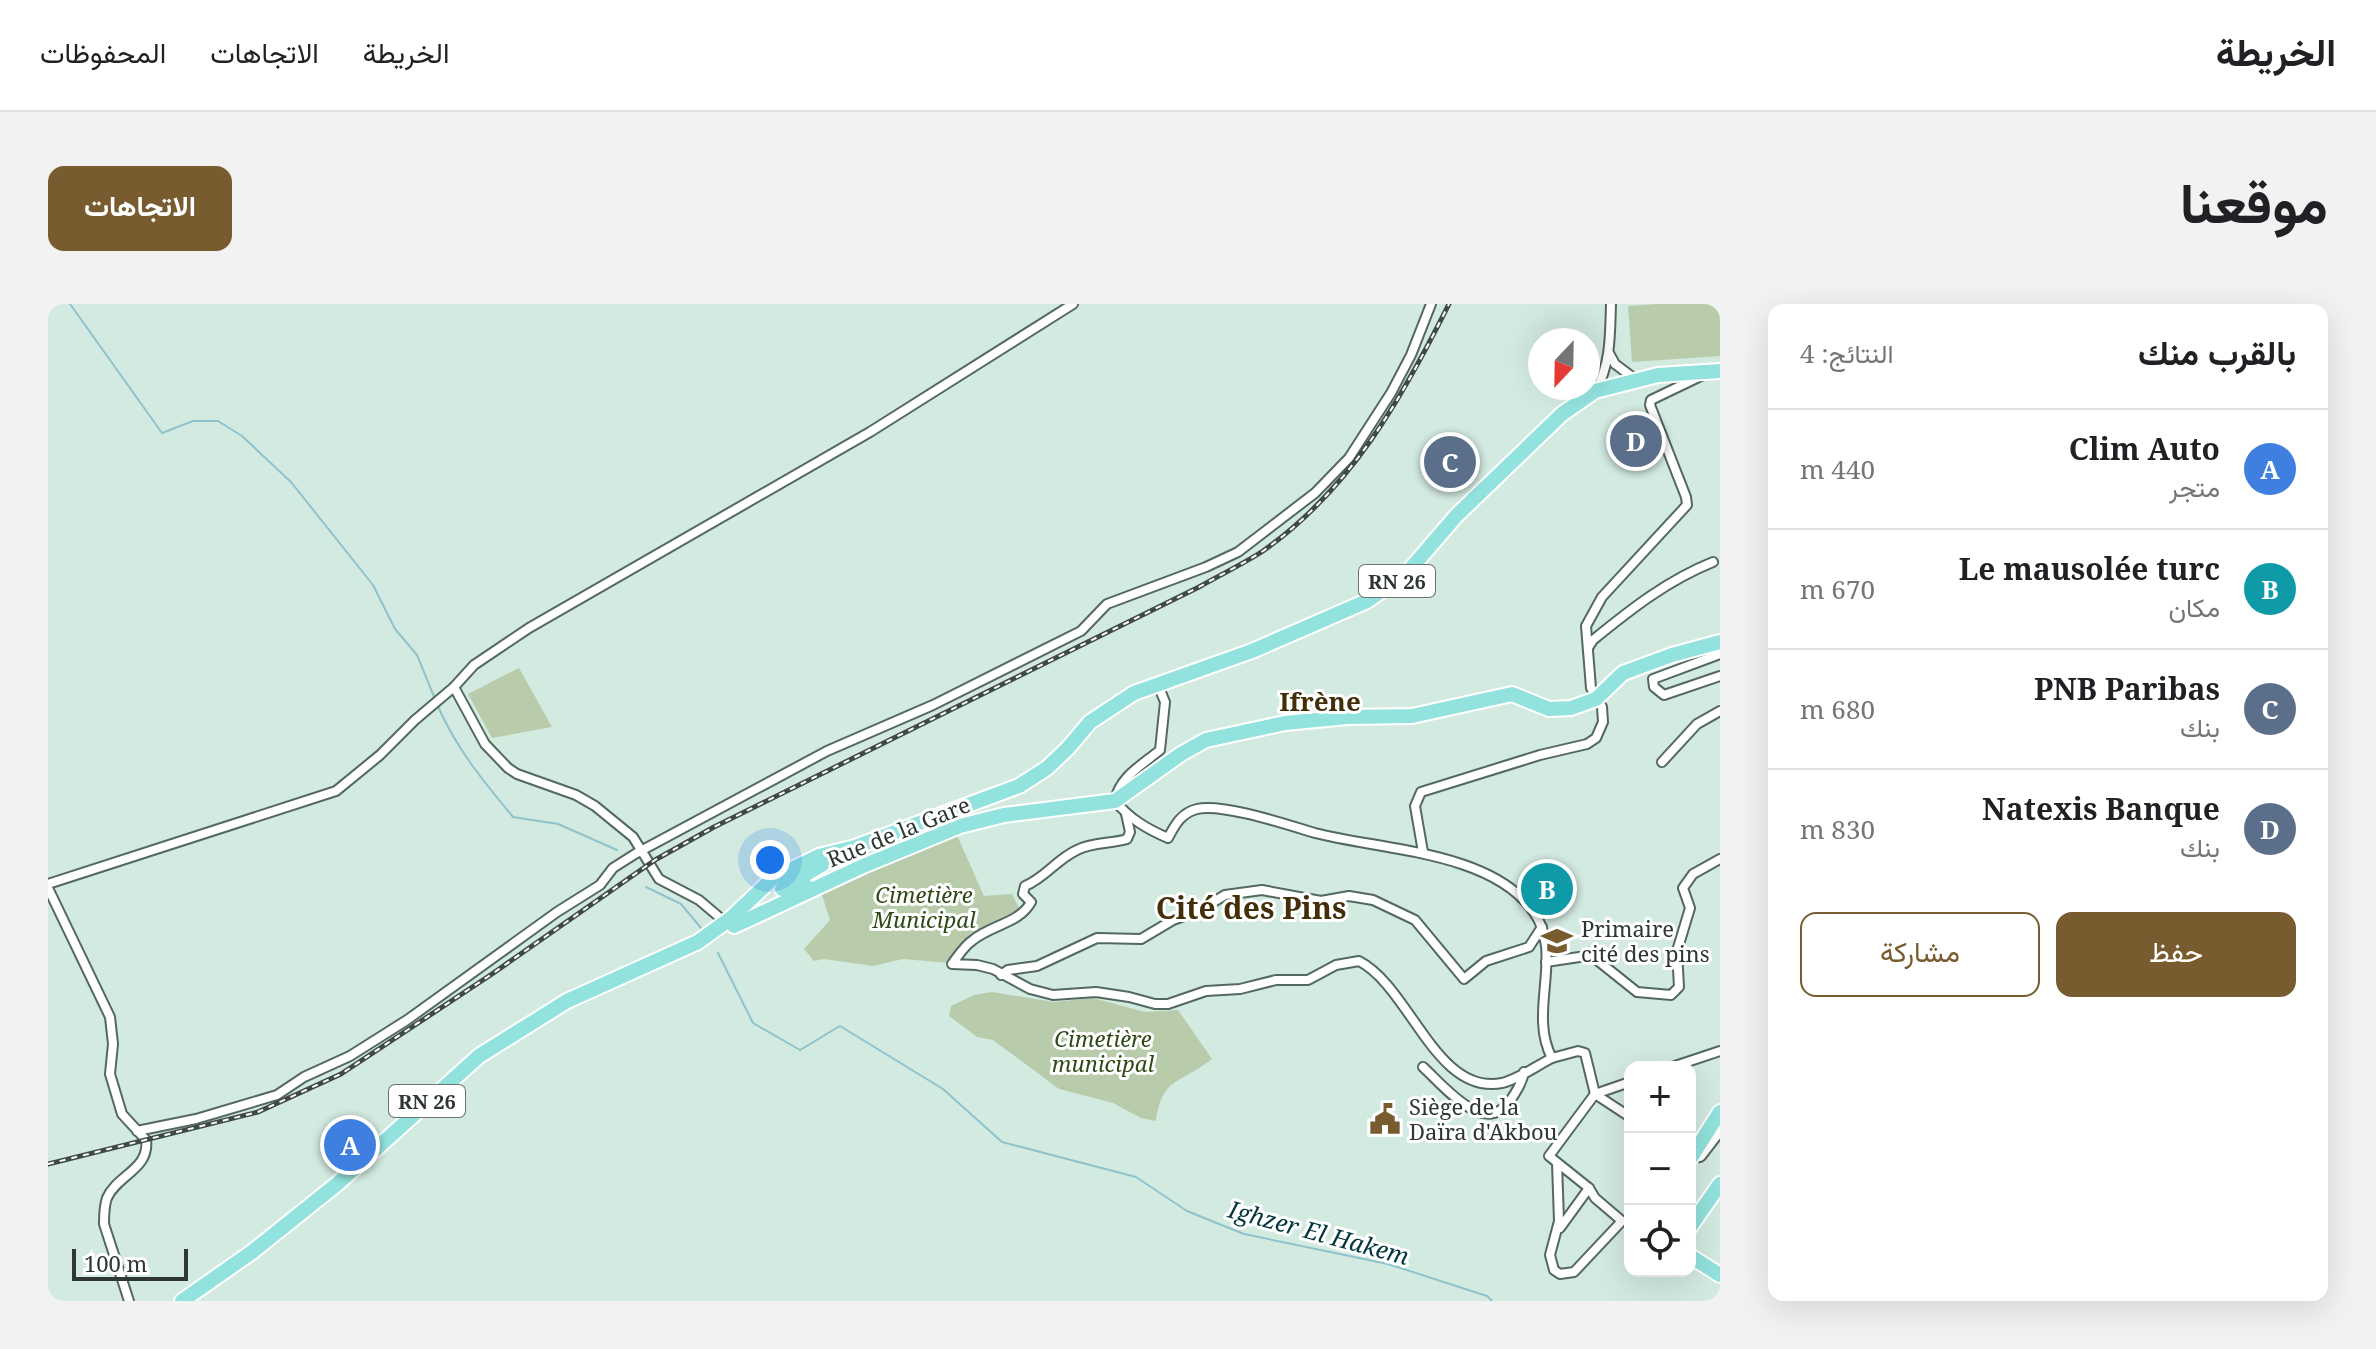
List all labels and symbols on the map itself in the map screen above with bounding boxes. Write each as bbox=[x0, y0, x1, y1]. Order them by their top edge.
north arrow bbox=[1528, 328, 1600, 400]
pin: D bbox=[1610, 411, 1662, 471]
pin: C bbox=[1424, 432, 1476, 492]
road number: RN 26 bbox=[1359, 565, 1435, 597]
district label: Ifrène bbox=[1279, 683, 1361, 719]
street label: Rue de la Gare bbox=[822, 789, 974, 873]
your location bbox=[750, 840, 790, 880]
pin: B bbox=[1521, 859, 1573, 919]
park label: Cimetière Municipal bbox=[871, 879, 976, 934]
district label: Cité des Pins bbox=[1156, 887, 1346, 928]
place label: Primaire cité des pins bbox=[1581, 913, 1710, 968]
school or university icon: Primaire cité des pins bbox=[1540, 924, 1574, 958]
park label: Cimetière municipal bbox=[1052, 1023, 1154, 1078]
road number: RN 26 bbox=[389, 1085, 465, 1117]
place label: Siège de la Daïra d'Akbou bbox=[1409, 1091, 1558, 1146]
public building icon: Siège de la Daïra d'Akbou bbox=[1368, 1102, 1402, 1136]
pin: A bbox=[324, 1115, 376, 1175]
water label: Ighzer El Hakem bbox=[1224, 1192, 1414, 1272]
scale bar bbox=[72, 1245, 188, 1281]

